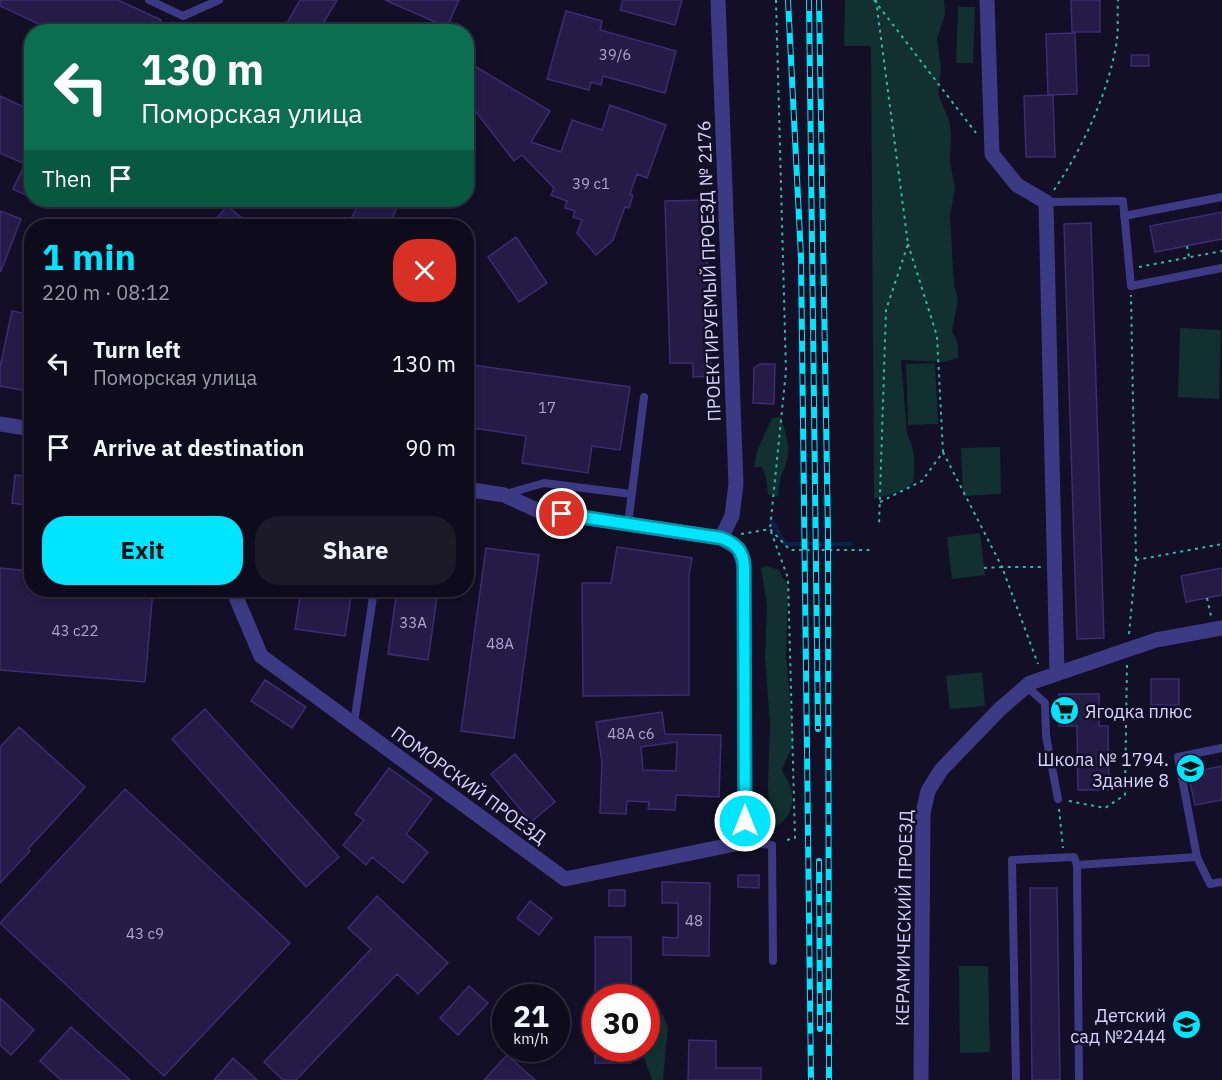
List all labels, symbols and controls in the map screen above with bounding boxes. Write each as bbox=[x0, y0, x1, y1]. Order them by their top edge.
text: 130 m bbox=[141, 42, 264, 97]
house number: 39/6 bbox=[599, 45, 631, 64]
icon: left bbox=[42, 48, 120, 126]
text: Поморская улица bbox=[141, 95, 363, 130]
street label: ПРОЕКТИРУЕМЫЙ ПРОЕЗД № 2176 bbox=[692, 120, 726, 422]
icon: arrive bbox=[104, 162, 137, 195]
text: Then bbox=[42, 164, 92, 193]
house number: 39 с1 bbox=[572, 174, 610, 193]
text: 1 min bbox=[42, 233, 136, 280]
button: close bbox=[393, 239, 456, 302]
text: 220 m · 08:12 bbox=[42, 279, 170, 306]
text: Turn left bbox=[93, 335, 181, 364]
icon: left bbox=[42, 347, 75, 380]
text: 130 m bbox=[392, 349, 456, 378]
text: Поморская улица bbox=[93, 364, 257, 391]
house number: 17 bbox=[538, 398, 556, 417]
icon: arrive bbox=[42, 431, 75, 464]
text: Arrive at destination bbox=[93, 433, 304, 462]
text: 90 m bbox=[405, 433, 456, 462]
pin bbox=[536, 488, 587, 539]
icon: arrive bbox=[545, 497, 578, 530]
button: Exit bbox=[42, 516, 243, 585]
button: Share bbox=[255, 516, 456, 585]
house number: 33А bbox=[399, 613, 427, 632]
house number: 43 с22 bbox=[51, 621, 99, 640]
house number: 48А bbox=[486, 634, 514, 653]
supermarket icon: Ягодка плюс bbox=[1048, 695, 1080, 727]
place label: Ягодка плюс bbox=[1085, 700, 1192, 723]
street label: ПОМОРСКИЙ ПРОЕЗД bbox=[387, 721, 551, 849]
house number: 48А с6 bbox=[607, 724, 655, 743]
place label: Школа № 1794. Здание 8 bbox=[1037, 748, 1169, 792]
school or university icon: Школа № 1794. Здание 8 bbox=[1174, 753, 1206, 785]
position arrow bbox=[713, 789, 777, 853]
street label: КЕРАМИЧЕСКИЙ ПРОЕЗД bbox=[891, 810, 917, 1026]
house number: 48 bbox=[685, 911, 703, 930]
house number: 43 с9 bbox=[126, 924, 164, 943]
speed limit sign: 30 bbox=[582, 984, 660, 1062]
text: 21 bbox=[513, 996, 549, 1035]
place label: Детский сад №2444 bbox=[1070, 1004, 1166, 1048]
school or university icon: Детский сад №2444 bbox=[1171, 1009, 1203, 1041]
text: km/h bbox=[513, 1029, 549, 1048]

